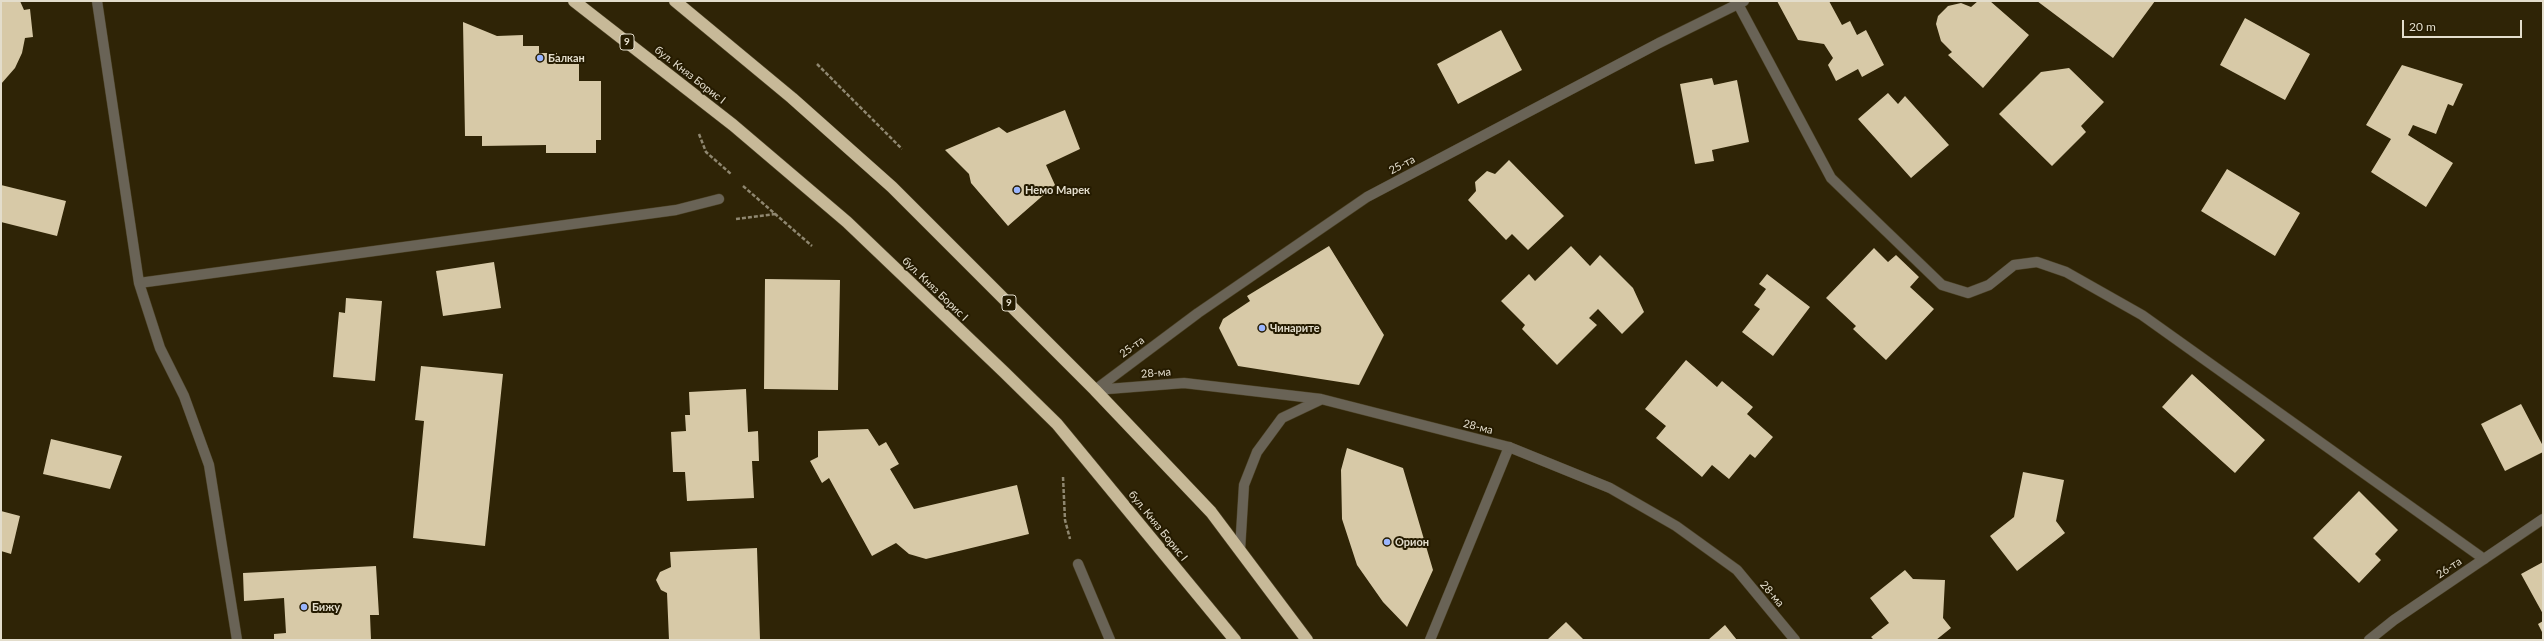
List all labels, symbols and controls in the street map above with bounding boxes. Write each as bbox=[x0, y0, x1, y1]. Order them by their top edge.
scale bar bbox=[2404, 12, 2524, 38]
text: 20 m bbox=[2409, 19, 2436, 34]
road number: 9 bbox=[620, 34, 634, 50]
street label: бул. Княз Борис I bbox=[652, 43, 728, 107]
place label: Балкан bbox=[548, 51, 585, 65]
marker: Балкан bbox=[535, 53, 545, 63]
street label: 25-та bbox=[1387, 153, 1417, 177]
place label: Немо Марек bbox=[1025, 183, 1090, 197]
marker: Немо Марек bbox=[1012, 185, 1022, 195]
street label: бул. Княз Борис I bbox=[899, 254, 971, 324]
road number: 9 bbox=[1002, 295, 1016, 311]
place label: Чинарите bbox=[1270, 321, 1320, 335]
marker: Чинарите bbox=[1257, 323, 1267, 333]
street label: 25-та bbox=[1117, 334, 1147, 360]
street label: 28-ма bbox=[1140, 365, 1172, 381]
street label: 28-ма bbox=[1462, 417, 1494, 437]
street label: бул. Княз Борис I bbox=[1126, 488, 1190, 564]
place label: Орион bbox=[1395, 535, 1429, 549]
marker: Орион bbox=[1382, 537, 1392, 547]
street label: 26-та bbox=[2434, 555, 2464, 581]
street label: 28-ма bbox=[1757, 578, 1787, 610]
place label: Бижу bbox=[312, 600, 340, 614]
marker: Бижу bbox=[299, 602, 309, 612]

